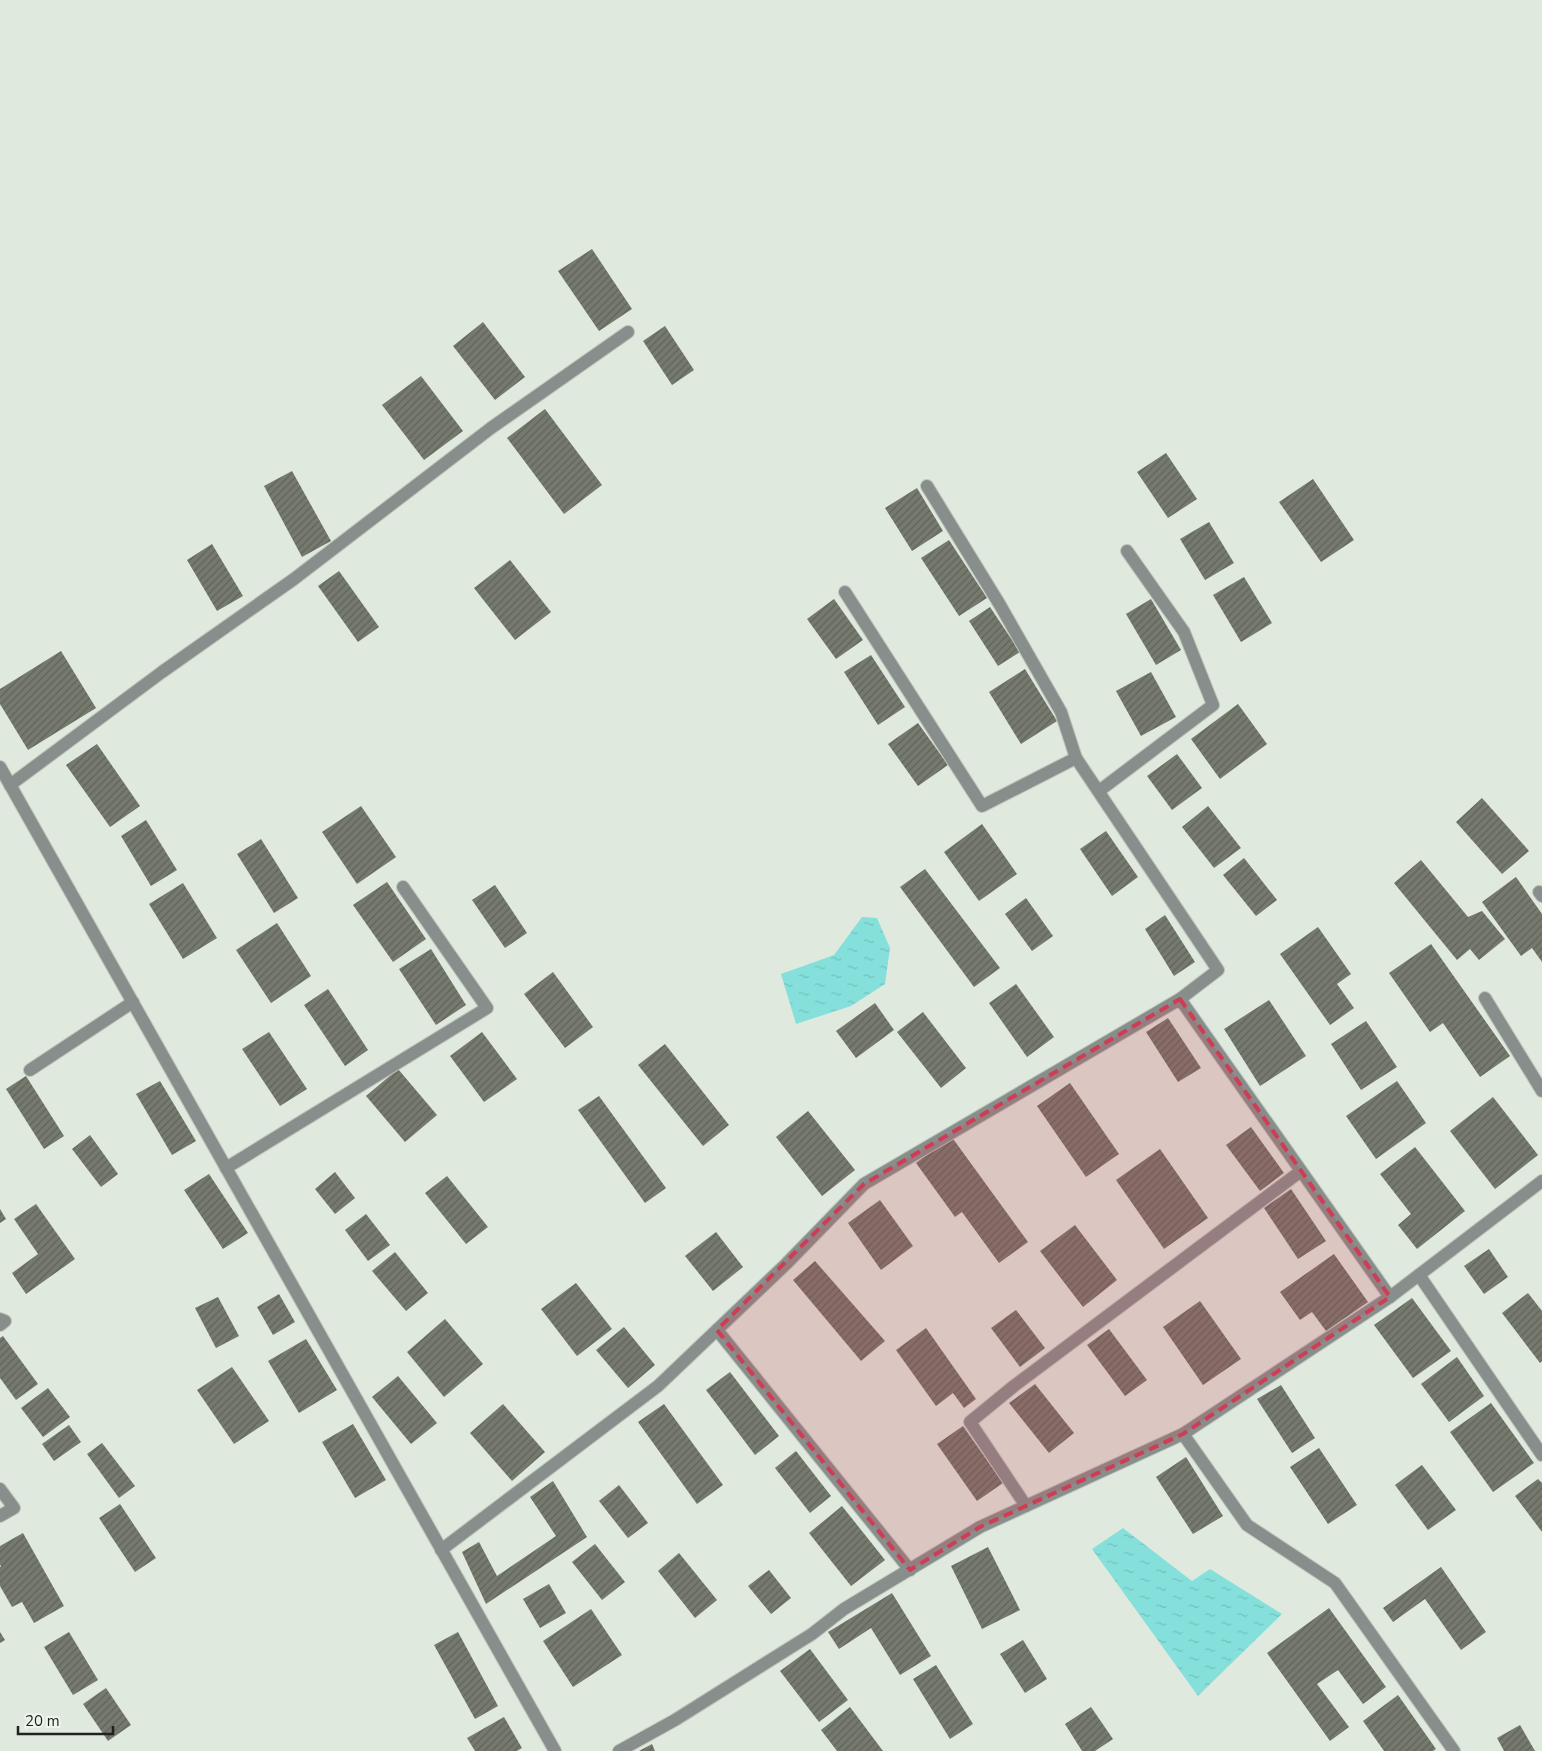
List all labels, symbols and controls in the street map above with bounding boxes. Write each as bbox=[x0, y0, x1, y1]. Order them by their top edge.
scale bar bbox=[18, 1704, 112, 1736]
text: 20 m bbox=[25, 1711, 60, 1731]

